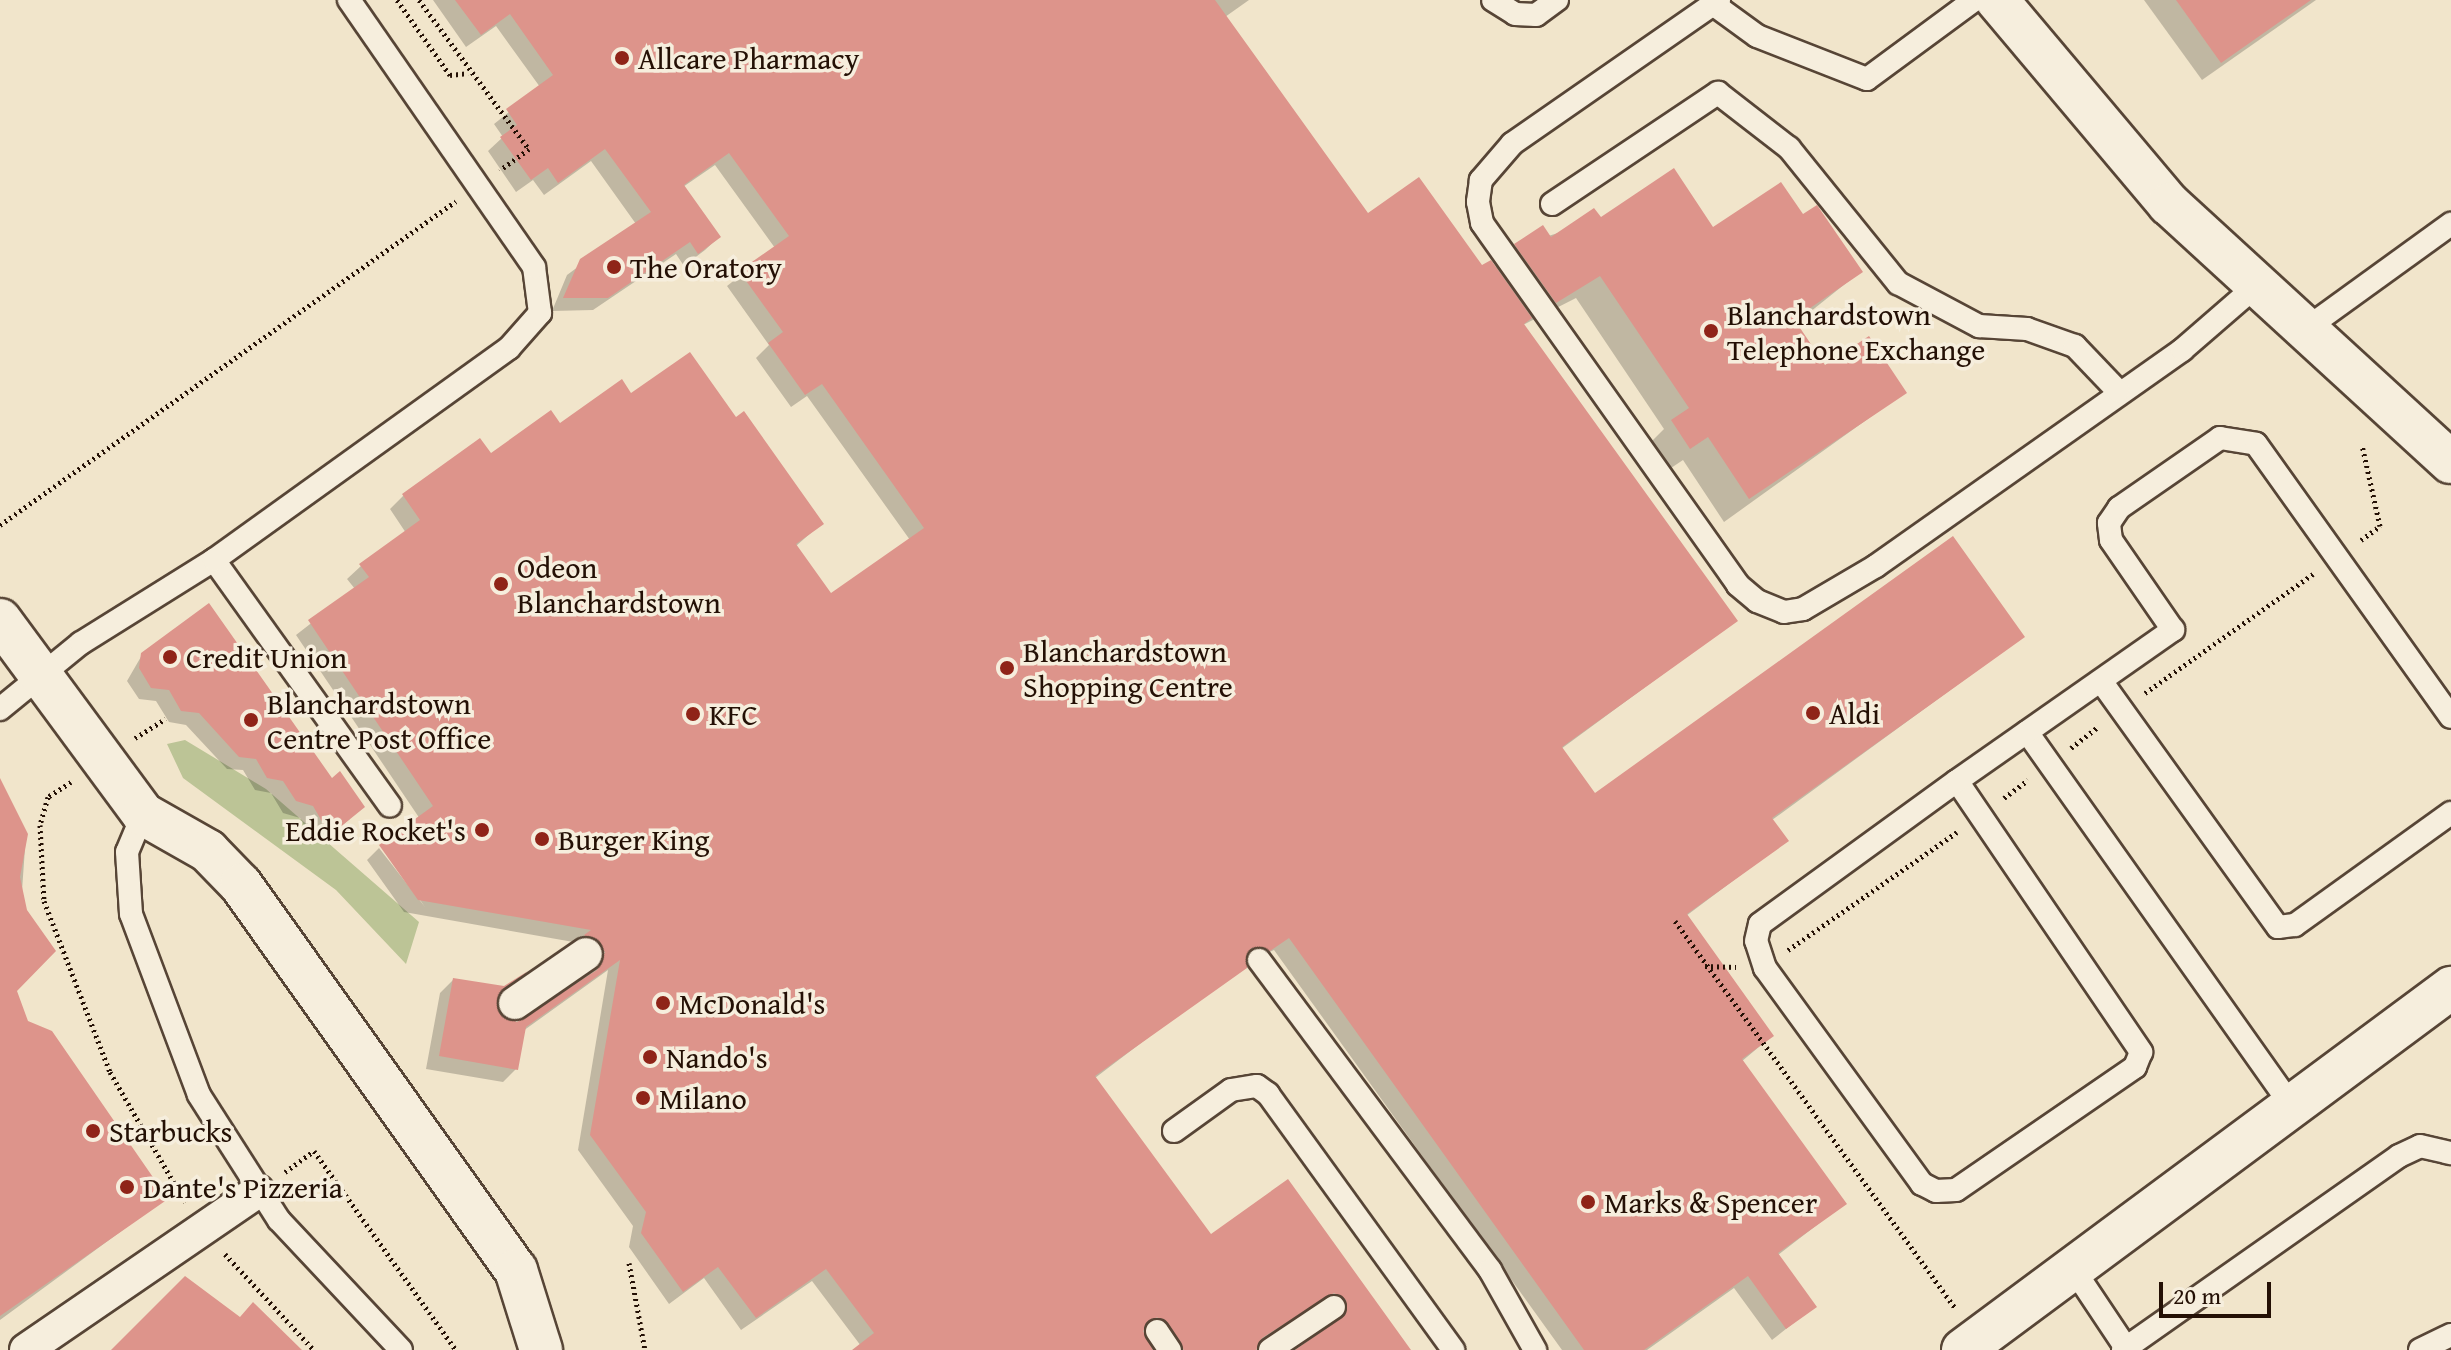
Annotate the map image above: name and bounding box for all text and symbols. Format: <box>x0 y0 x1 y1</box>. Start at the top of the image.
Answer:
place label: Allcare Pharmacy <box>638 40 860 76</box>
marker: Allcare Pharmacy <box>613 49 631 67</box>
place label: The Oratory <box>630 249 782 285</box>
marker: The Oratory <box>605 258 623 276</box>
place label: Blanchardstown Telephone Exchange <box>1727 296 1985 366</box>
marker: Blanchardstown Telephone Exchange <box>1702 322 1720 340</box>
place label: Odeon Blanchardstown <box>517 549 721 620</box>
marker: Odeon Blanchardstown <box>492 575 510 593</box>
place label: Blanchardstown Shopping Centre <box>1023 633 1233 704</box>
place label: Credit Union <box>186 639 347 675</box>
marker: Credit Union <box>161 648 179 666</box>
marker: Blanchardstown Shopping Centre <box>998 659 1016 677</box>
place label: Blanchardstown Centre Post Office <box>267 685 491 756</box>
place label: Aldi <box>1829 695 1880 731</box>
place label: KFC <box>709 696 758 732</box>
marker: Aldi <box>1804 704 1822 722</box>
marker: KFC <box>684 705 702 723</box>
marker: Blanchardstown Centre Post Office <box>242 711 260 729</box>
place label: Eddie Rocket's <box>285 812 466 848</box>
marker: Eddie Rocket's <box>473 821 491 839</box>
place label: Burger King <box>558 821 710 857</box>
marker: Burger King <box>533 830 551 848</box>
place label: McDonald's <box>679 985 826 1021</box>
marker: McDonald's <box>654 994 672 1012</box>
place label: Nando's <box>666 1039 768 1075</box>
marker: Nando's <box>641 1048 659 1066</box>
place label: Milano <box>659 1080 747 1116</box>
marker: Milano <box>634 1089 652 1107</box>
place label: Starbucks <box>109 1113 233 1149</box>
marker: Starbucks <box>84 1122 102 1140</box>
place label: Dante's Pizzeria <box>143 1169 343 1205</box>
marker: Dante's Pizzeria <box>118 1178 136 1196</box>
place label: Marks & Spencer <box>1604 1184 1817 1220</box>
marker: Marks & Spencer <box>1579 1193 1597 1211</box>
scale bar <box>2163 1266 2275 1316</box>
text: 20 m <box>2173 1278 2221 1313</box>

